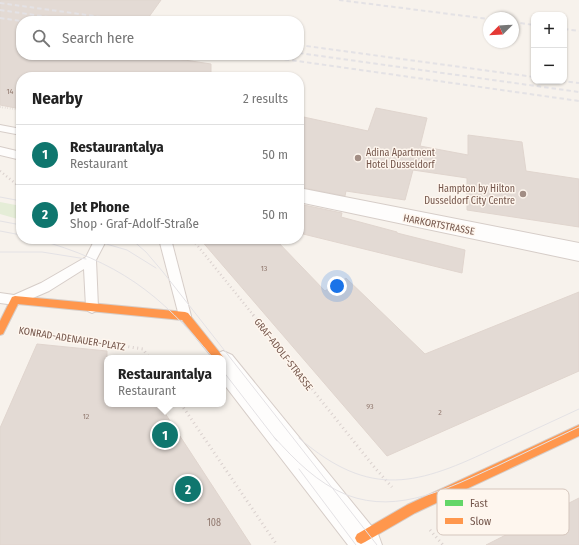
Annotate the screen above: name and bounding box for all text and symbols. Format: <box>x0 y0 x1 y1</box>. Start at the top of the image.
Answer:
north arrow <box>483 12 519 48</box>
map controls <box>531 12 567 84</box>
button: + <box>531 12 567 48</box>
search box <box>16 16 304 60</box>
icon: search <box>30 27 52 49</box>
text: Search here <box>62 29 134 47</box>
button: − <box>531 48 567 84</box>
house number: 14 <box>7 87 14 96</box>
text: Nearby <box>32 88 83 109</box>
text: 2 results <box>243 91 288 106</box>
text: Restaurantalya <box>70 138 164 156</box>
text: 1 <box>42 147 48 162</box>
text: 50 m <box>262 147 288 162</box>
place label: Adina Apartment Hotel Dusseldorf <box>366 147 436 171</box>
marker: Adina Apartment Hotel Dusseldorf <box>353 153 363 163</box>
text: Restaurant <box>70 156 128 171</box>
place label: Hampton by Hilton Dusseldorf City Centre <box>424 183 515 207</box>
marker: Hampton by Hilton Dusseldorf City Centre <box>518 189 528 199</box>
text: Jet Phone <box>70 198 130 216</box>
text: 2 <box>42 207 48 222</box>
text: 50 m <box>262 207 288 222</box>
street label: HARKORTSTRASSE <box>402 212 476 238</box>
text: Shop · Graf-Adolf-Straße <box>70 216 199 231</box>
house number: 13 <box>261 264 268 273</box>
your location <box>327 276 347 296</box>
street label: GRAF-ADOLF-STRASSE <box>251 316 315 393</box>
street label: KONRAD-ADENAUER-PLATZ <box>18 325 126 353</box>
popup <box>104 355 226 407</box>
text: Restaurantalya <box>118 365 212 383</box>
text: Restaurant <box>118 383 176 398</box>
house number: 93 <box>366 402 374 411</box>
house number: 2 <box>438 408 442 417</box>
house number: 12 <box>83 412 90 421</box>
pin: 1 <box>152 420 178 450</box>
pin: 2 <box>175 474 201 504</box>
legend <box>437 489 569 535</box>
text: Fast <box>470 497 488 510</box>
text: Slow <box>470 515 491 528</box>
house number: 108 <box>207 517 221 529</box>

